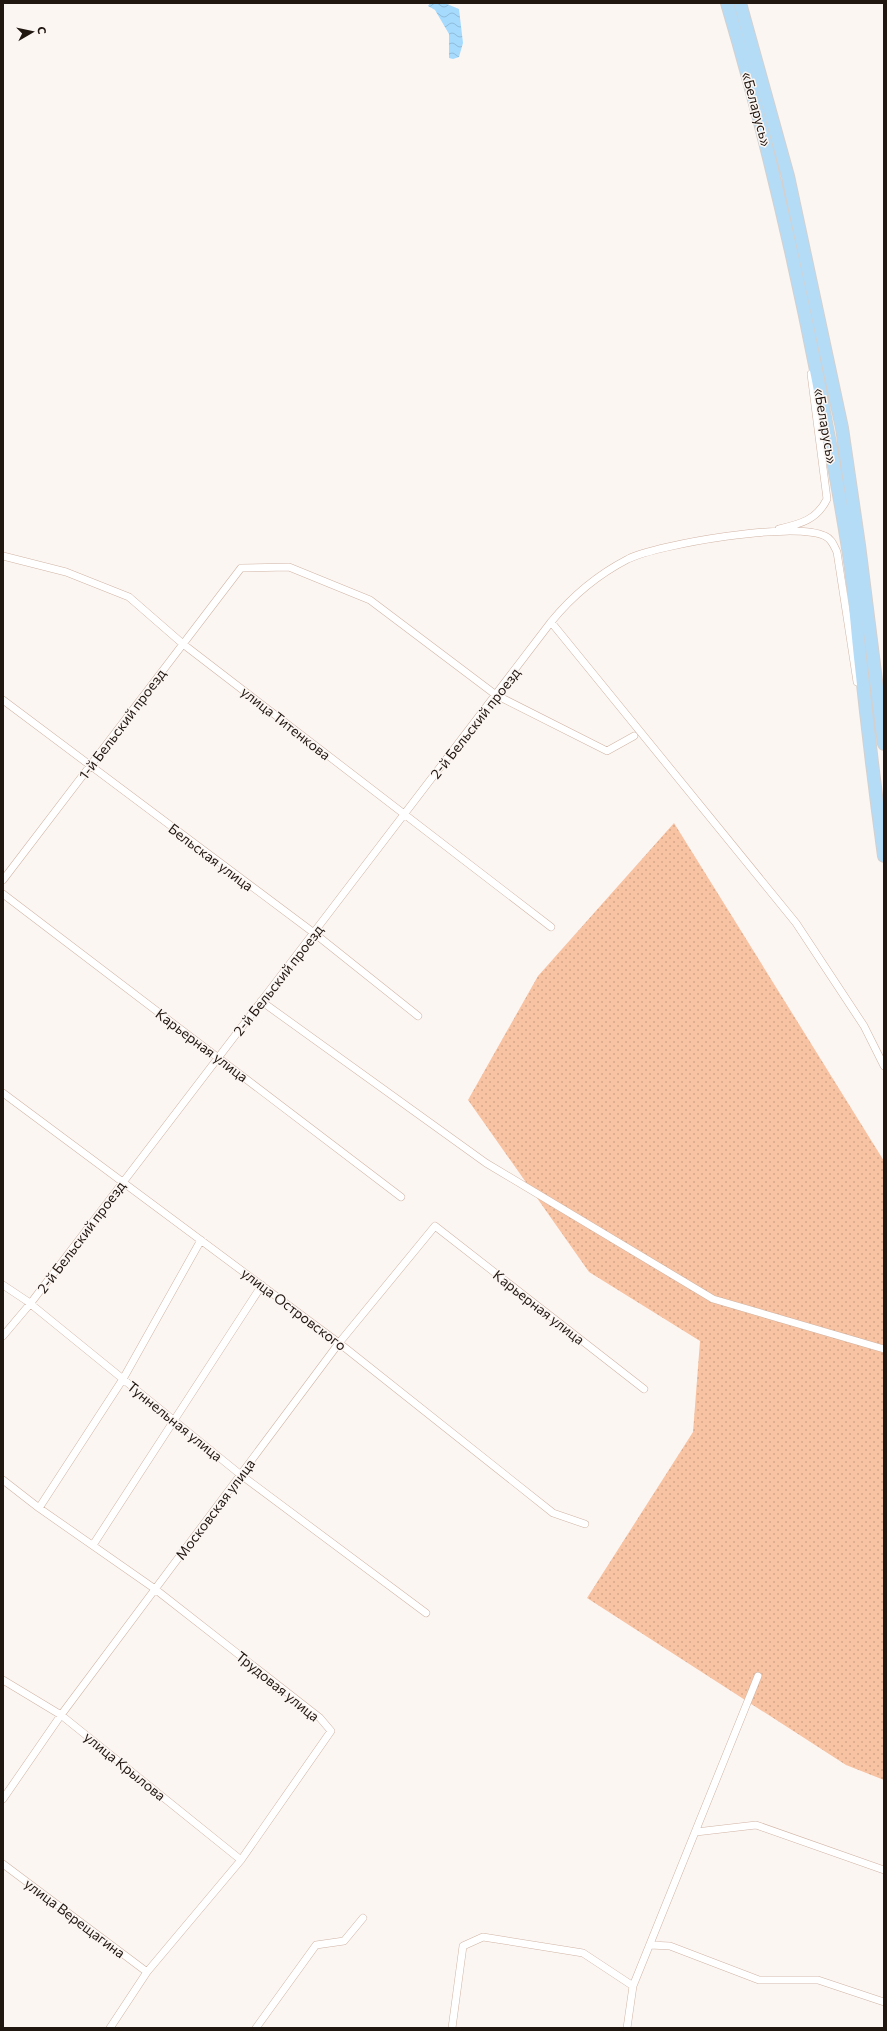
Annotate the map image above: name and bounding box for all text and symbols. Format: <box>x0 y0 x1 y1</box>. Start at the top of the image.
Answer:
north arrow <box>12 12 52 52</box>
text: С <box>35 26 49 36</box>
street label: «Беларусь» <box>739 70 775 148</box>
street label: «Беларусь» <box>811 387 841 465</box>
street label: 2-й Бельский проезд <box>426 664 524 782</box>
street label: 1-й Бельский проезд <box>75 665 169 783</box>
street label: улица Титенкова <box>238 683 334 763</box>
street label: Бельская улица <box>165 820 257 894</box>
street label: 2-й Бельский проезд <box>229 921 327 1039</box>
street label: Карьерная улица <box>152 1005 252 1085</box>
street label: 2-й Бельский проезд <box>33 1178 129 1296</box>
street label: улица Островского <box>238 1264 350 1354</box>
street label: Карьерная улица <box>490 1266 588 1348</box>
street label: Туннельная улица <box>124 1377 226 1465</box>
street label: Московская улица <box>172 1455 258 1563</box>
street label: Трудовая улица <box>233 1647 323 1725</box>
street label: улица Крылова <box>81 1728 169 1804</box>
street label: улица Верещагина <box>21 1875 129 1961</box>

